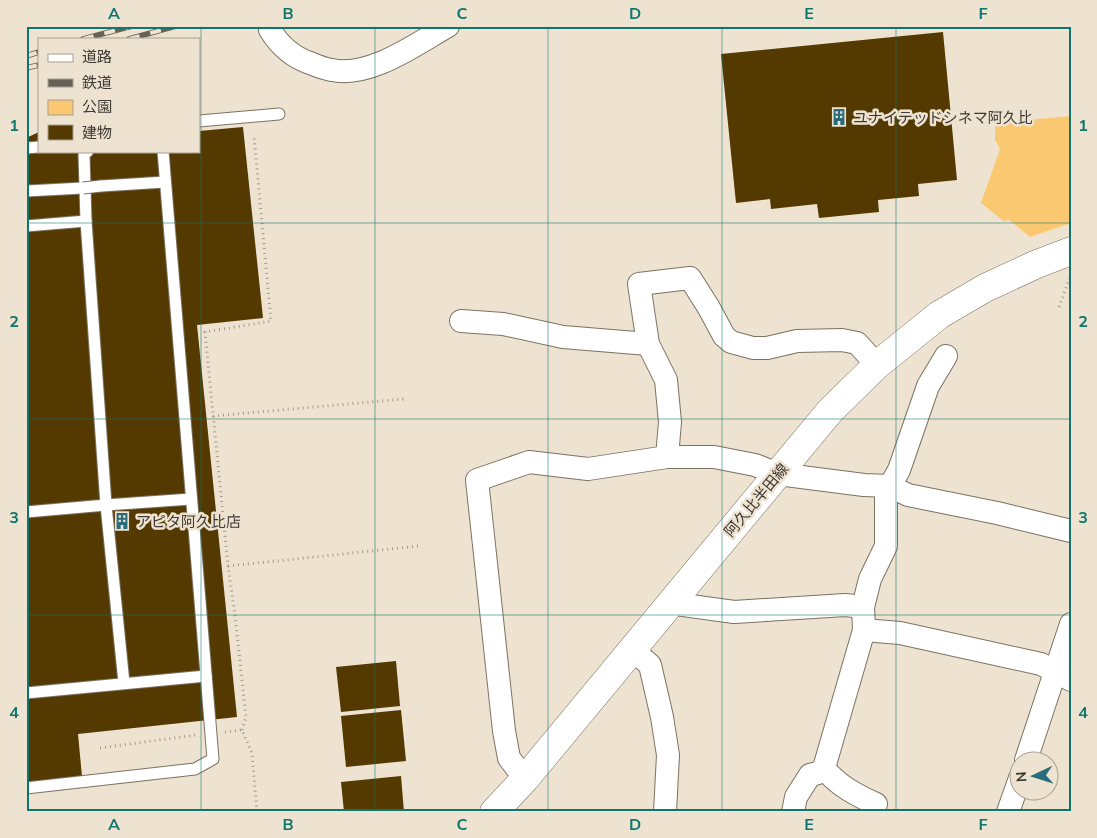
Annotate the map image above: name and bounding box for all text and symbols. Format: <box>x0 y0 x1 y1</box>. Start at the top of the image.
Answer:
text: A <box>108 3 120 23</box>
text: B <box>282 3 294 23</box>
text: C <box>457 3 468 23</box>
text: D <box>629 3 641 23</box>
text: E <box>804 3 814 23</box>
text: F <box>978 3 988 23</box>
legend <box>38 38 200 152</box>
text: 道路 <box>82 47 112 66</box>
text: 鉄道 <box>82 73 112 92</box>
text: 公園 <box>82 97 112 116</box>
building icon: ユナイテッドシネマ阿久比 <box>829 107 849 127</box>
place label: ユナイテッドシネマ阿久比 <box>853 108 1033 127</box>
text: 1 <box>9 115 19 135</box>
text: 1 <box>1078 115 1088 135</box>
text: 建物 <box>82 123 112 142</box>
text: 2 <box>9 311 19 331</box>
text: 2 <box>1078 311 1088 331</box>
street label: 阿久比半田線 <box>720 459 792 541</box>
text: 3 <box>9 507 19 527</box>
text: 3 <box>1078 507 1088 527</box>
building icon: アピタ阿久比店 <box>112 511 132 531</box>
place label: アピタ阿久比店 <box>136 512 241 531</box>
text: 4 <box>9 702 19 722</box>
text: 4 <box>1078 702 1088 722</box>
north arrow <box>1010 750 1060 800</box>
text: N <box>1012 771 1030 783</box>
text: A <box>108 814 120 834</box>
text: B <box>282 814 294 834</box>
text: C <box>457 814 468 834</box>
text: D <box>629 814 641 834</box>
text: E <box>804 814 814 834</box>
text: F <box>978 814 988 834</box>

